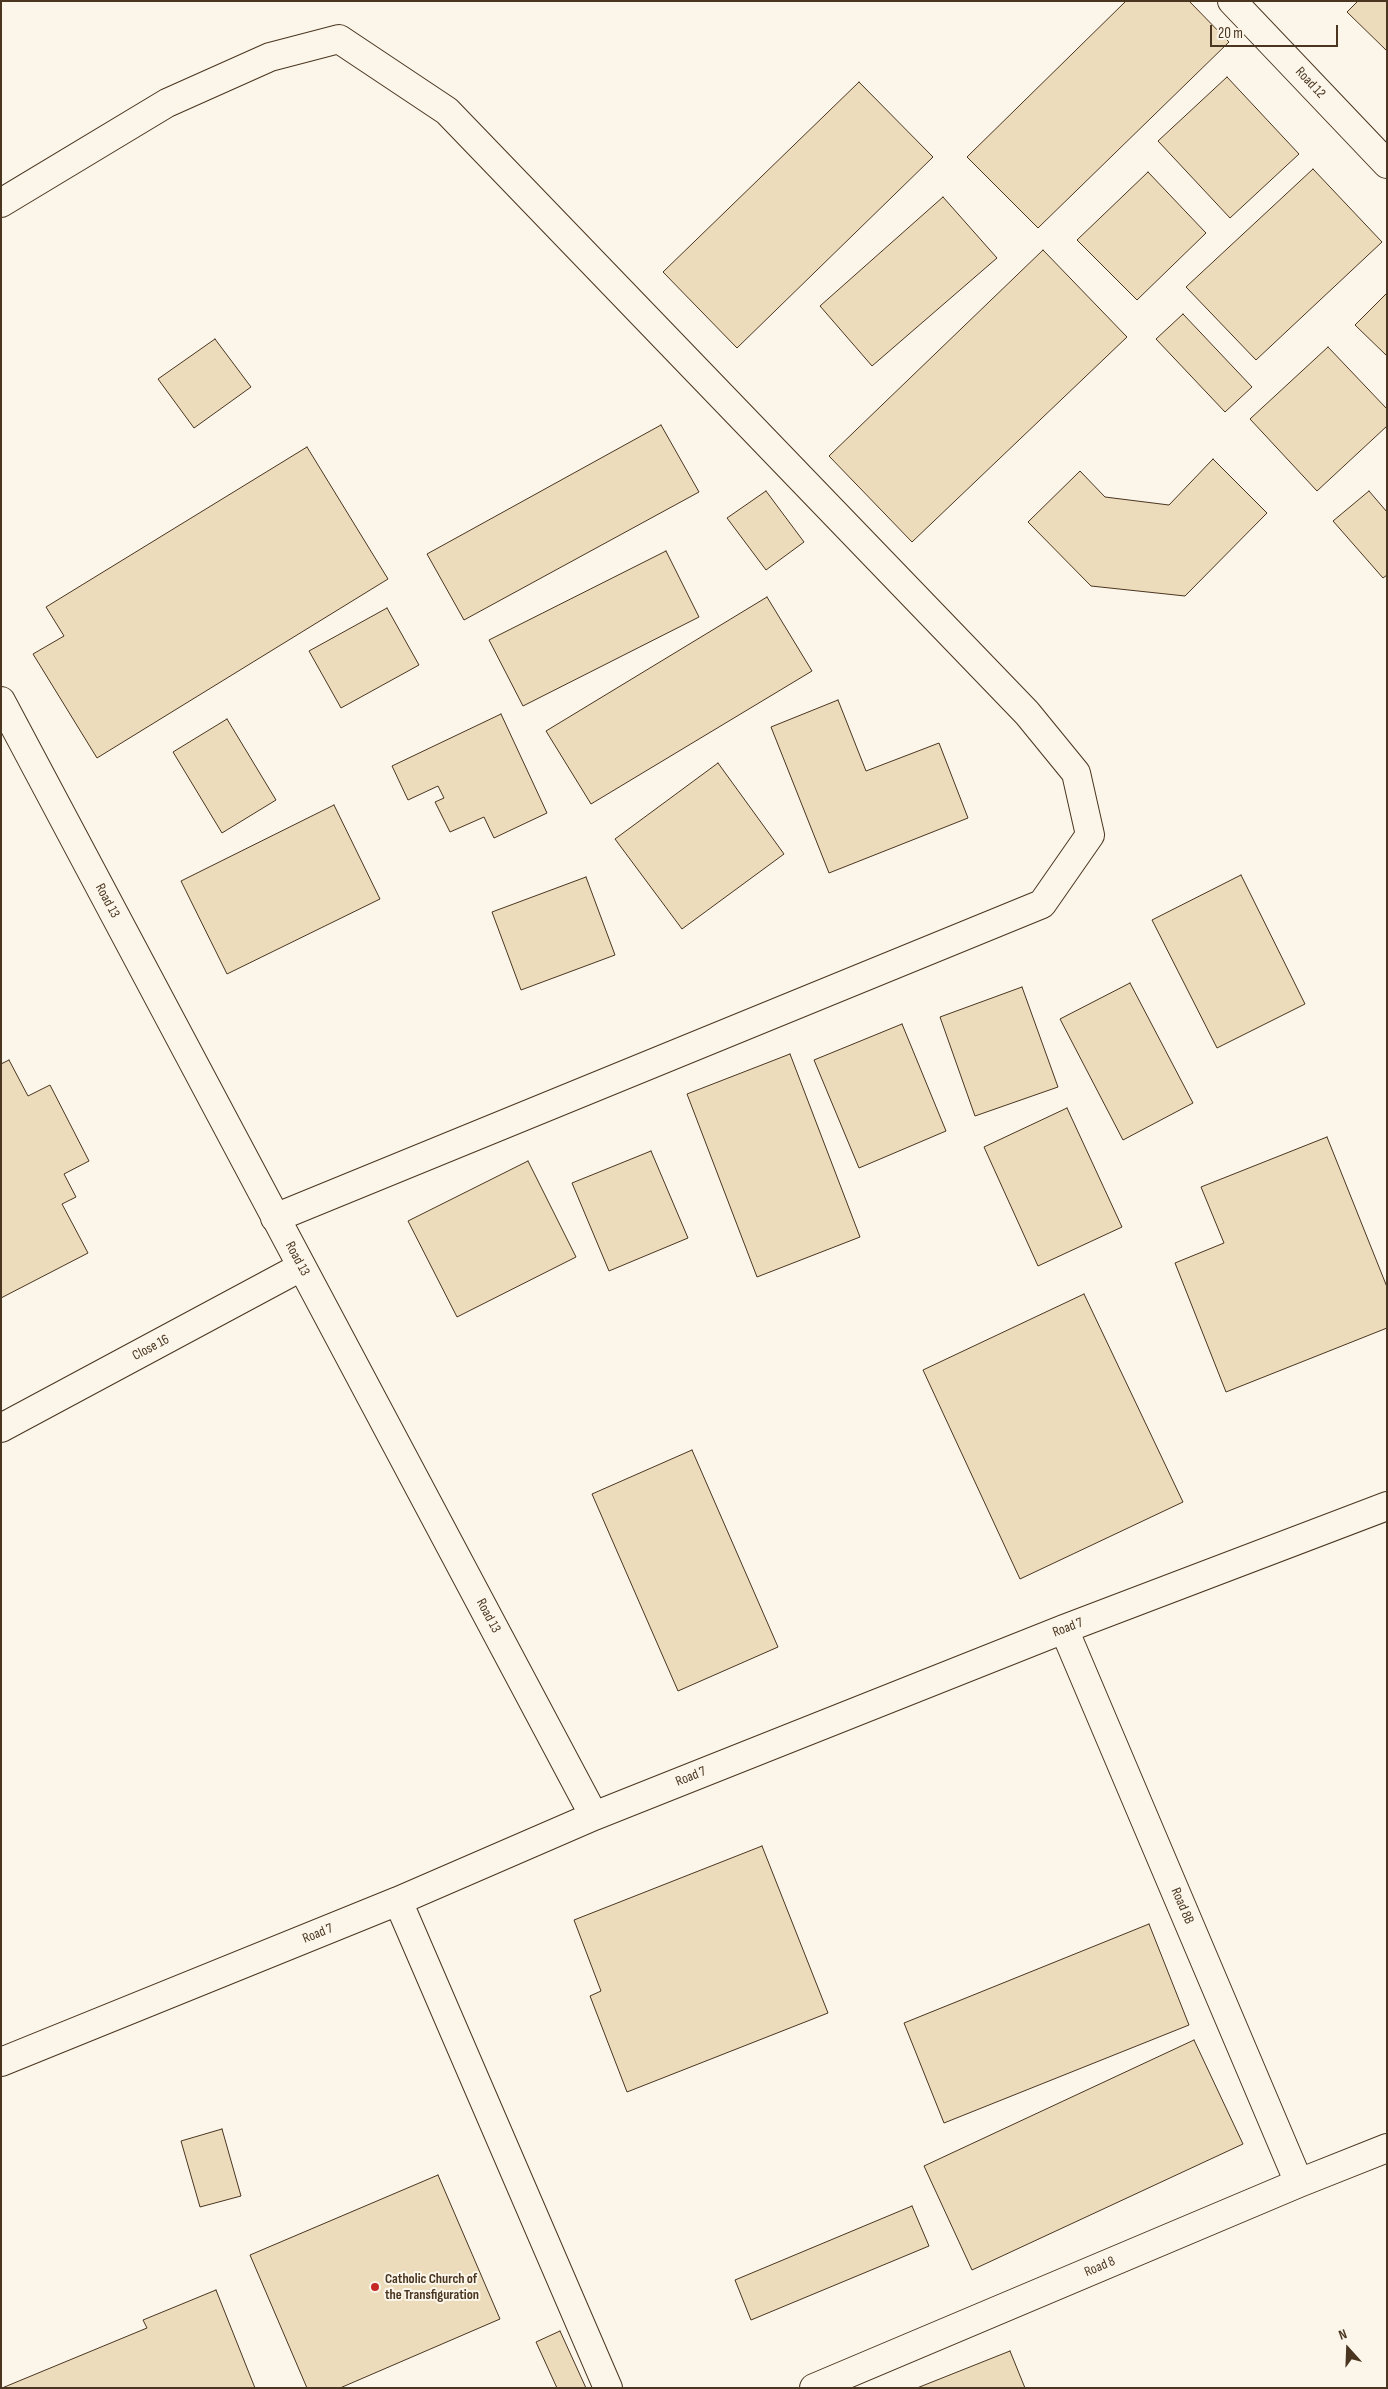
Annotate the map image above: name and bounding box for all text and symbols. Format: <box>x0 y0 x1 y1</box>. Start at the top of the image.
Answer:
scale bar <box>1213 15 1340 47</box>
text: 20 m <box>1218 24 1243 43</box>
street label: Road 12 <box>1291 64 1329 102</box>
street label: Road 13 <box>91 881 123 921</box>
street label: Road 13 <box>281 1239 313 1279</box>
street label: Close 16 <box>130 1331 172 1365</box>
street label: Road 13 <box>472 1596 504 1636</box>
street label: Road 7 <box>1050 1615 1086 1641</box>
street label: Road 7 <box>673 1763 709 1791</box>
street label: Road 8B <box>1167 1885 1197 1927</box>
street label: Road 7 <box>300 1920 336 1948</box>
street label: Road 8 <box>1082 2253 1118 2281</box>
place label: Catholic Church of the Transfiguration <box>385 2271 479 2304</box>
marker: Catholic Church of the Transfiguration <box>369 2281 381 2293</box>
north arrow <box>1323 2324 1373 2374</box>
text: N <box>1336 2325 1349 2344</box>

